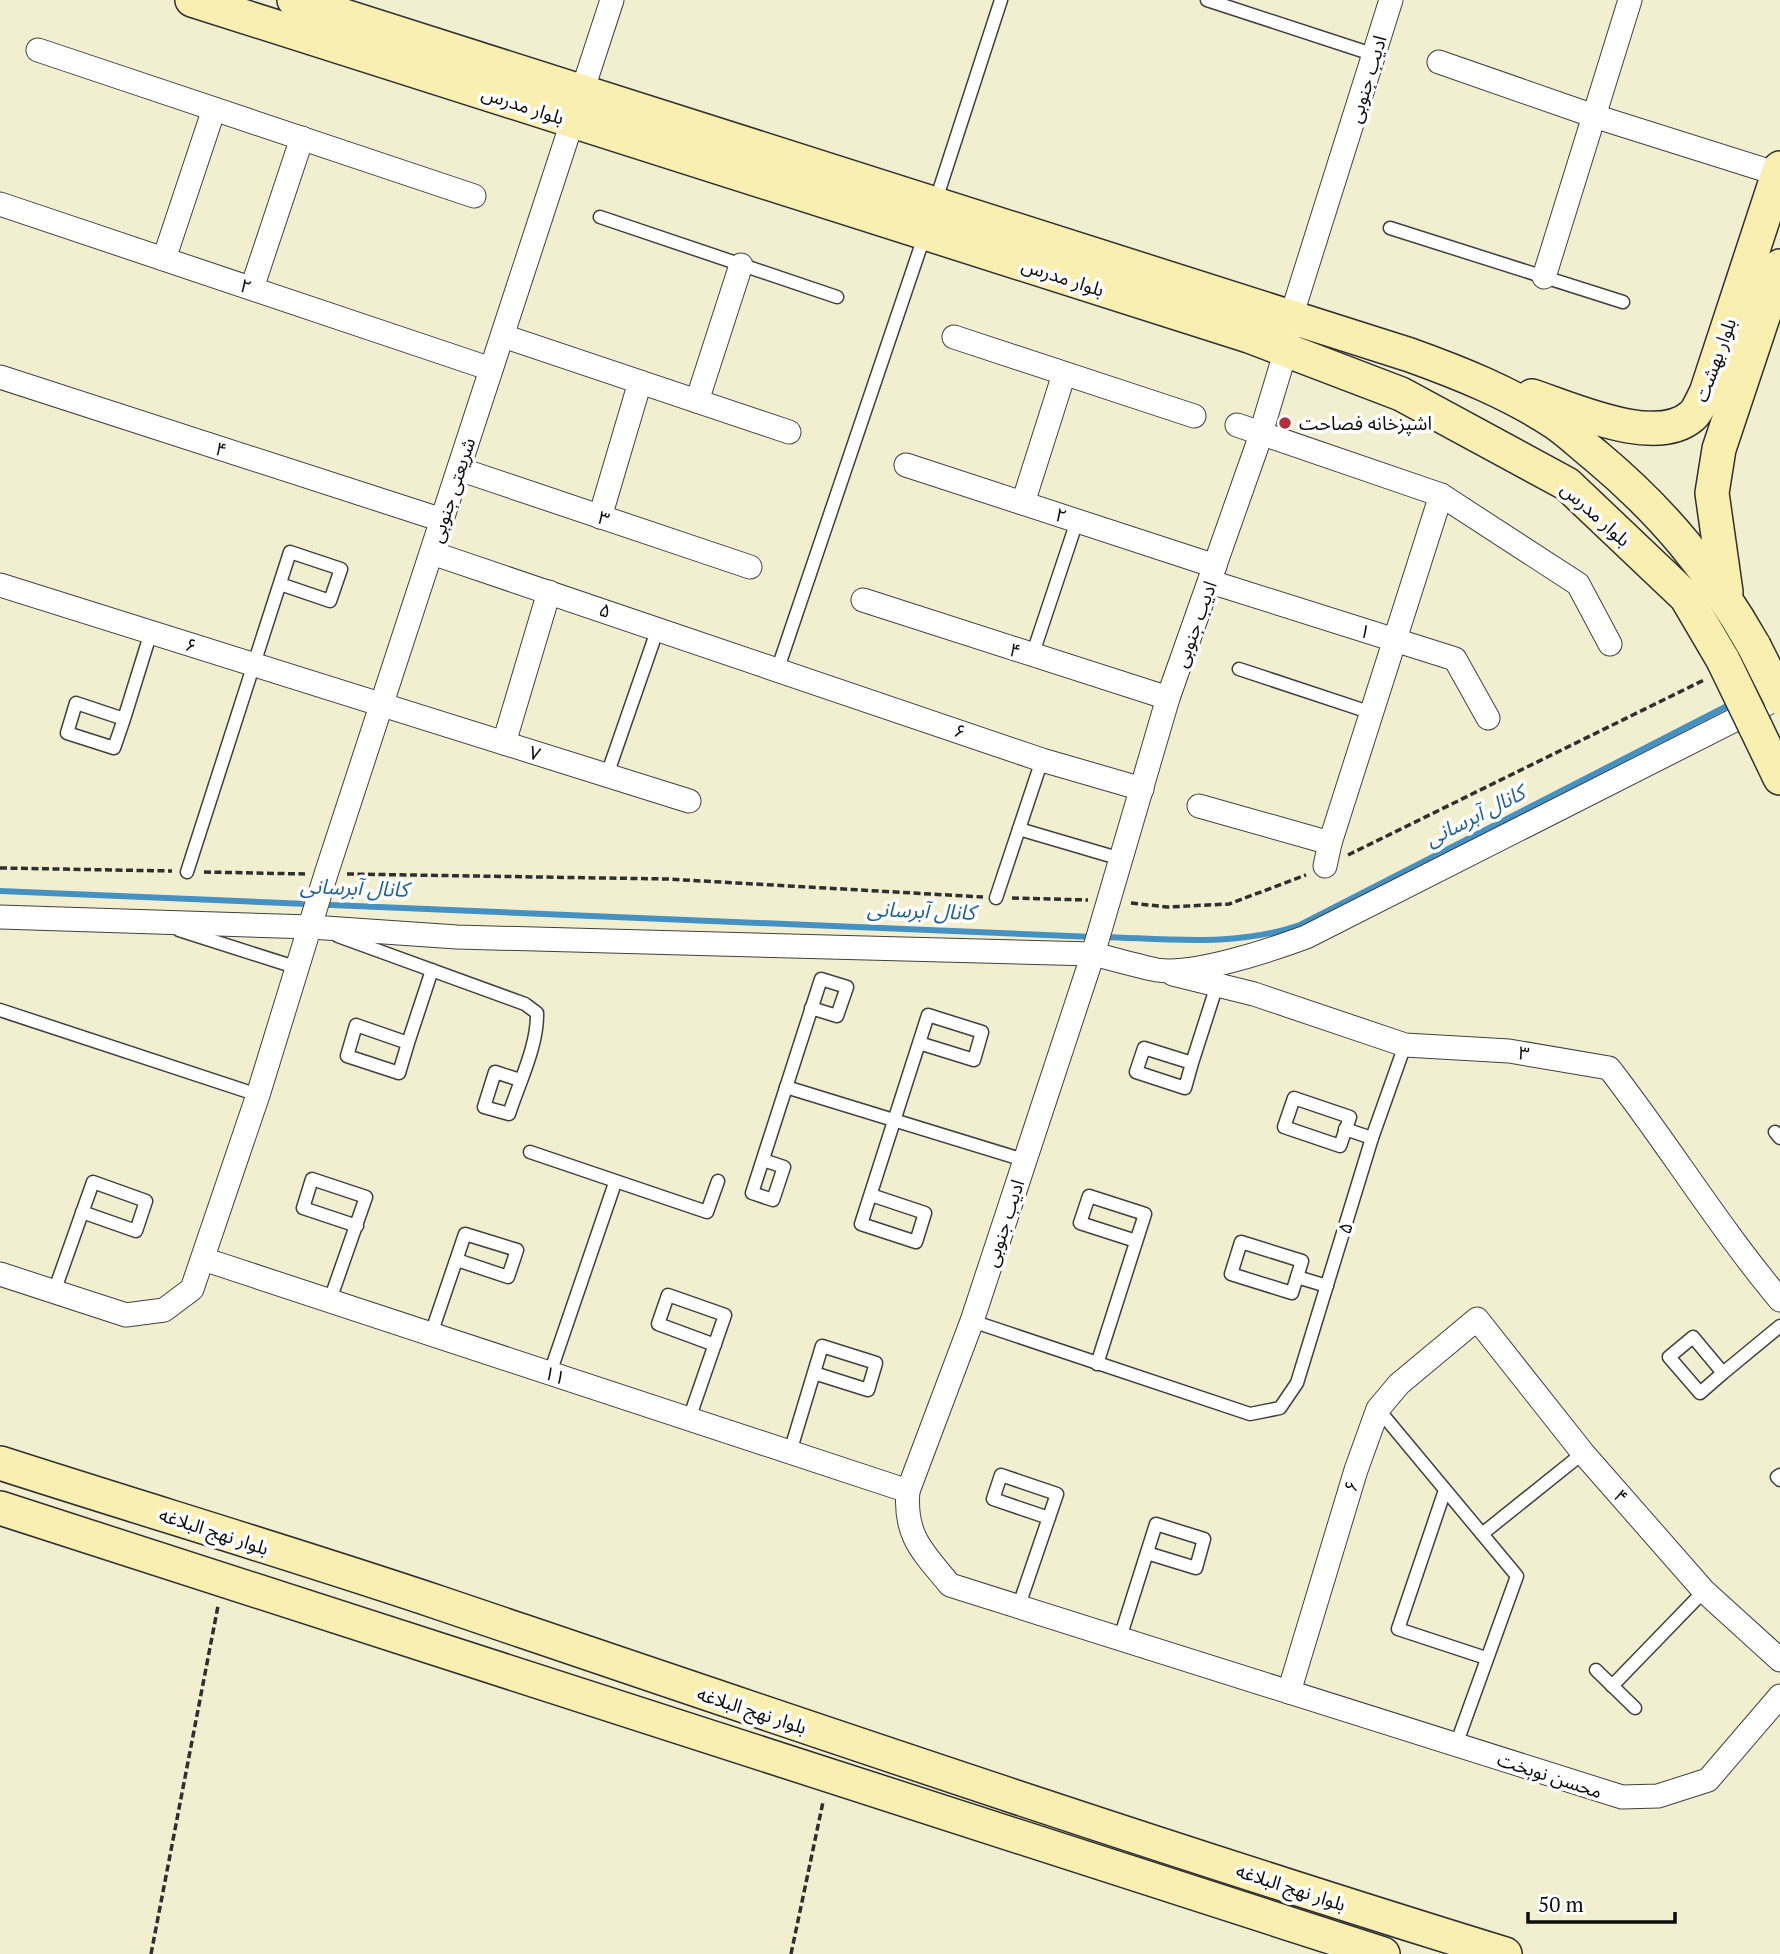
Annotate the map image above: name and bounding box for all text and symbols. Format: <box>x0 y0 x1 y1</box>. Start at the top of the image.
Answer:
street label: ادیب جنوبی <box>1341 32 1392 126</box>
street label: بلوار مدرس <box>479 79 568 130</box>
street label: بلوار مدرس <box>1019 251 1108 302</box>
street label: ۲ <box>237 272 255 299</box>
street label: بلوار بهشت <box>1688 314 1741 405</box>
place label: اشپزخانه فصاحت <box>1299 410 1432 436</box>
marker: اشپزخانه فصاحت <box>1277 415 1293 431</box>
street label: شریعتی جنوبی <box>423 434 480 545</box>
street label: ۴ <box>212 435 230 462</box>
street label: بلوار مدرس <box>1556 476 1636 551</box>
street label: ۲ <box>1052 501 1070 528</box>
street label: ۳ <box>595 504 613 531</box>
street label: ادیب جنوبی <box>1167 577 1222 671</box>
street label: ۵ <box>596 596 614 623</box>
street label: ۱ <box>1356 617 1374 644</box>
street label: ۶ <box>182 631 200 658</box>
street label: ۴ <box>1006 636 1024 663</box>
street label: ۶ <box>951 717 969 744</box>
street label: ۷ <box>526 739 544 766</box>
water label: کانال آبرسانی <box>1420 776 1533 852</box>
water label: کانال آبرسانی <box>299 871 413 903</box>
water label: کانال آبرسانی <box>866 894 980 926</box>
street label: ۳ <box>1517 1039 1532 1066</box>
street label: ادیب جنوبی <box>978 1176 1029 1270</box>
street label: ۵ <box>1331 1219 1358 1237</box>
street label: ۱۱ <box>541 1359 569 1390</box>
street label: ۶ <box>1337 1477 1364 1495</box>
street label: ۴ <box>1608 1483 1634 1508</box>
street label: بلوار نهج البلاغه <box>155 1501 272 1563</box>
street label: بلوار نهج البلاغه <box>693 1680 810 1742</box>
street label: محسن نوبخت <box>1495 1746 1606 1803</box>
street label: بلوار نهج البلاغه <box>1232 1857 1349 1919</box>
scale bar <box>1528 1881 1675 1925</box>
text: 50 m <box>1538 1890 1584 1918</box>

